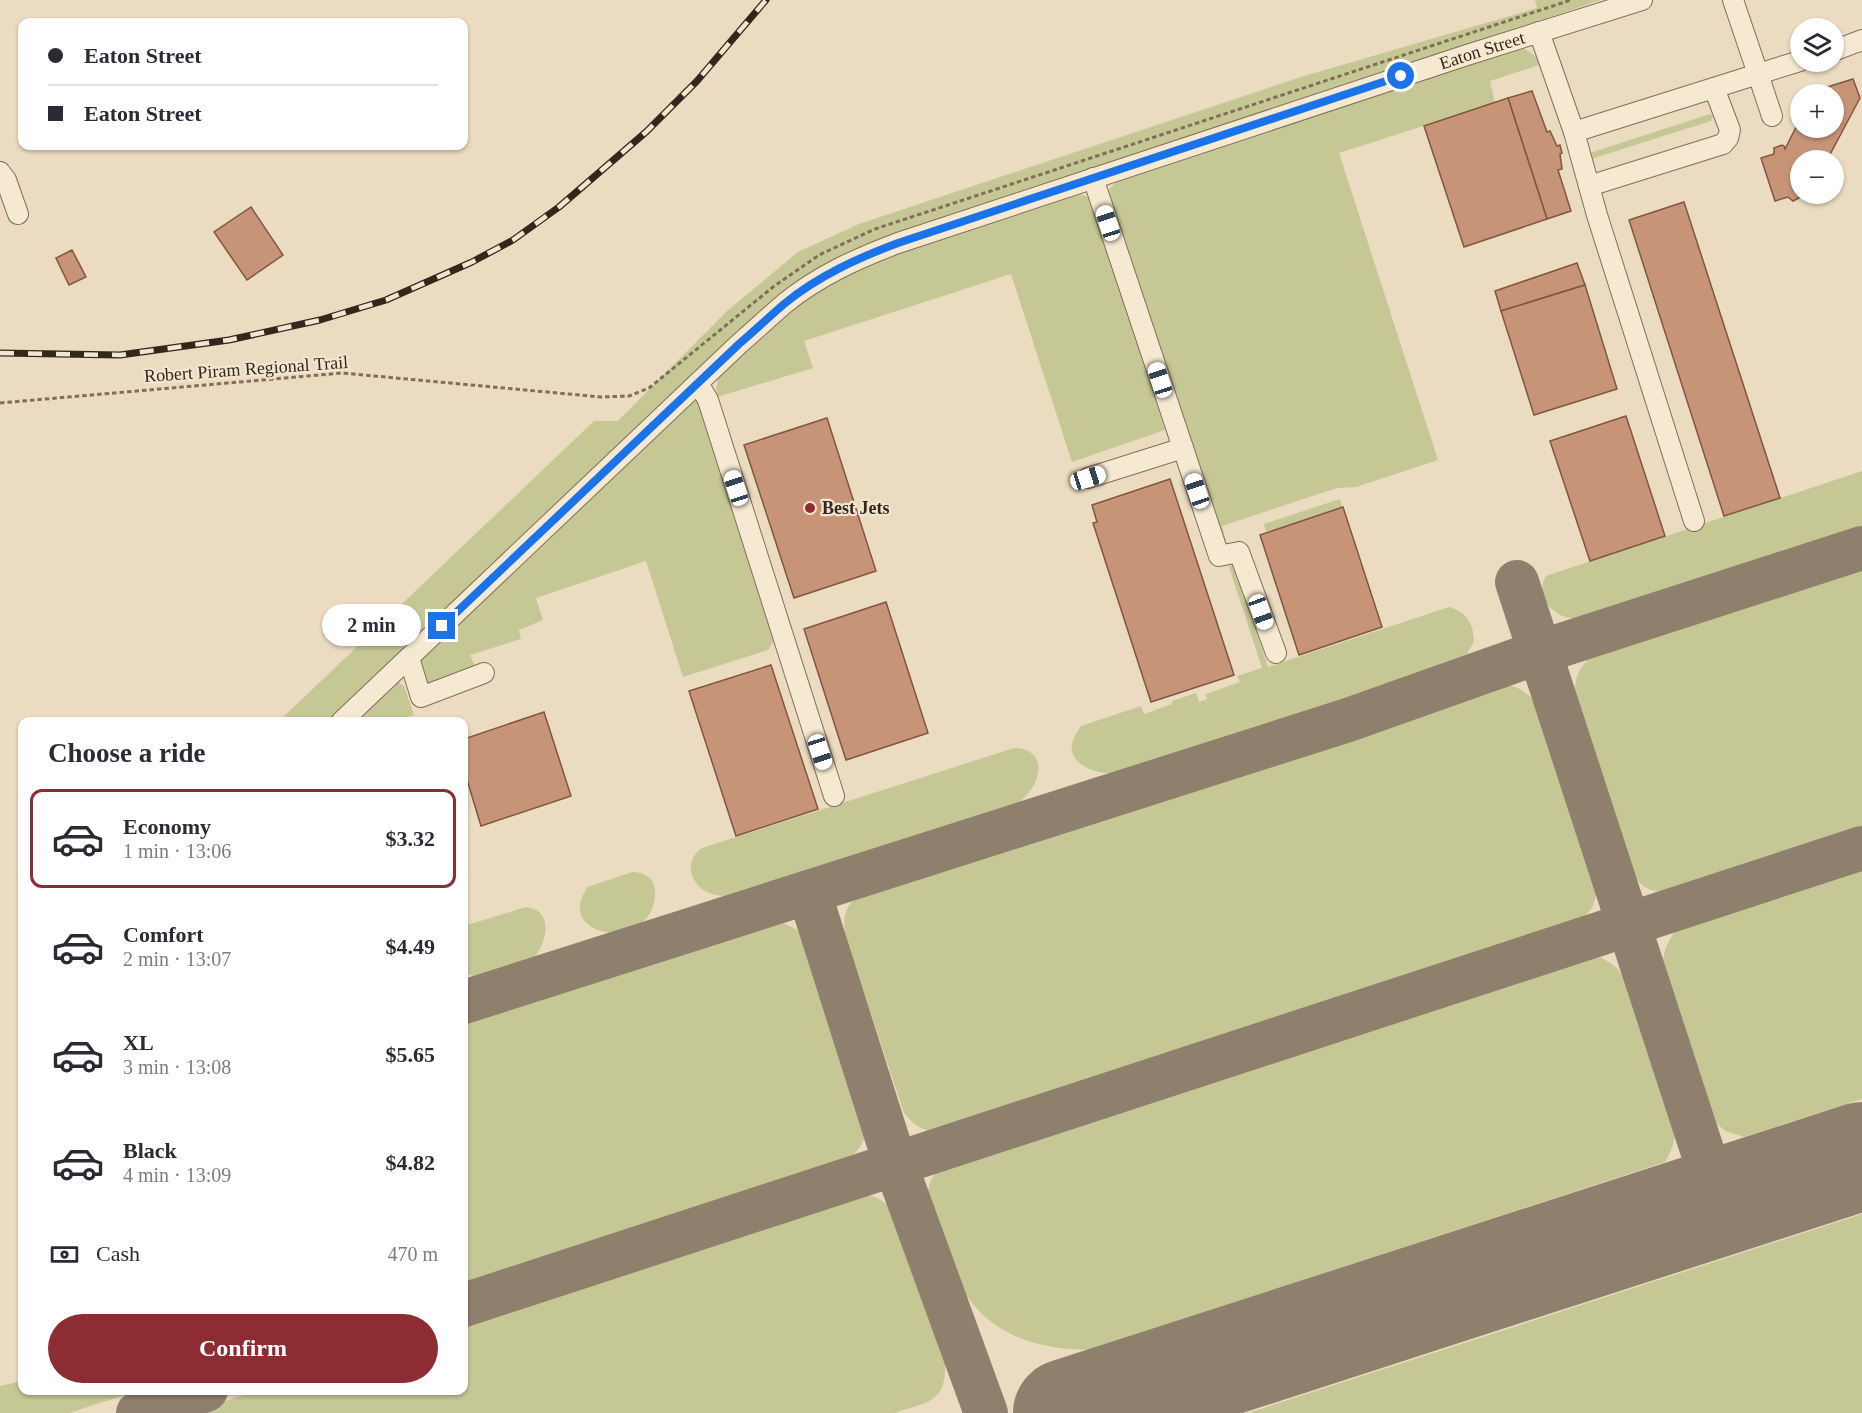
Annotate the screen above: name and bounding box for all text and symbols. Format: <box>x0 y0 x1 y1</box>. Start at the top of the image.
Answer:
map controls <box>1790 18 1844 204</box>
button: layers <box>1790 18 1844 72</box>
street label: Eaton Street <box>1437 27 1527 73</box>
text: Eaton Street <box>84 43 202 68</box>
route start <box>1387 62 1414 89</box>
button: + <box>1790 84 1844 138</box>
text: Eaton Street <box>84 101 202 126</box>
button: − <box>1790 150 1844 204</box>
car <box>1094 203 1122 243</box>
street label: Robert Piram Regional Trail <box>143 352 349 386</box>
car <box>1146 360 1174 400</box>
car <box>1068 464 1108 492</box>
car <box>722 468 750 508</box>
car <box>1183 471 1211 511</box>
place label: Best Jets <box>822 498 889 518</box>
marker: Best Jets <box>803 501 817 515</box>
car <box>1246 592 1276 632</box>
callout: 2 min <box>322 605 421 647</box>
route end <box>428 612 455 639</box>
text: 2 min <box>347 614 396 636</box>
car <box>806 732 834 772</box>
text: Choose a ride <box>48 738 206 768</box>
icon: car <box>51 812 105 866</box>
text: Economy <box>123 814 211 839</box>
text: $3.32 <box>386 826 435 851</box>
text: 1 min · 13:06 <box>123 840 231 862</box>
icon: car <box>51 920 105 974</box>
text: Comfort <box>123 922 204 947</box>
text: $4.49 <box>386 934 435 959</box>
text: 2 min · 13:07 <box>123 948 231 970</box>
icon: car <box>51 1028 105 1082</box>
text: XL <box>123 1030 154 1055</box>
text: $5.65 <box>386 1042 435 1067</box>
text: 3 min · 13:08 <box>123 1056 231 1078</box>
icon: car <box>51 1136 105 1190</box>
text: Black <box>123 1138 177 1163</box>
text: $4.82 <box>386 1150 435 1175</box>
text: 4 min · 13:09 <box>123 1164 231 1186</box>
icon: cash <box>48 1238 81 1271</box>
text: Cash <box>96 1241 140 1266</box>
text: 470 m <box>387 1243 438 1265</box>
button: Confirm <box>48 1314 438 1383</box>

